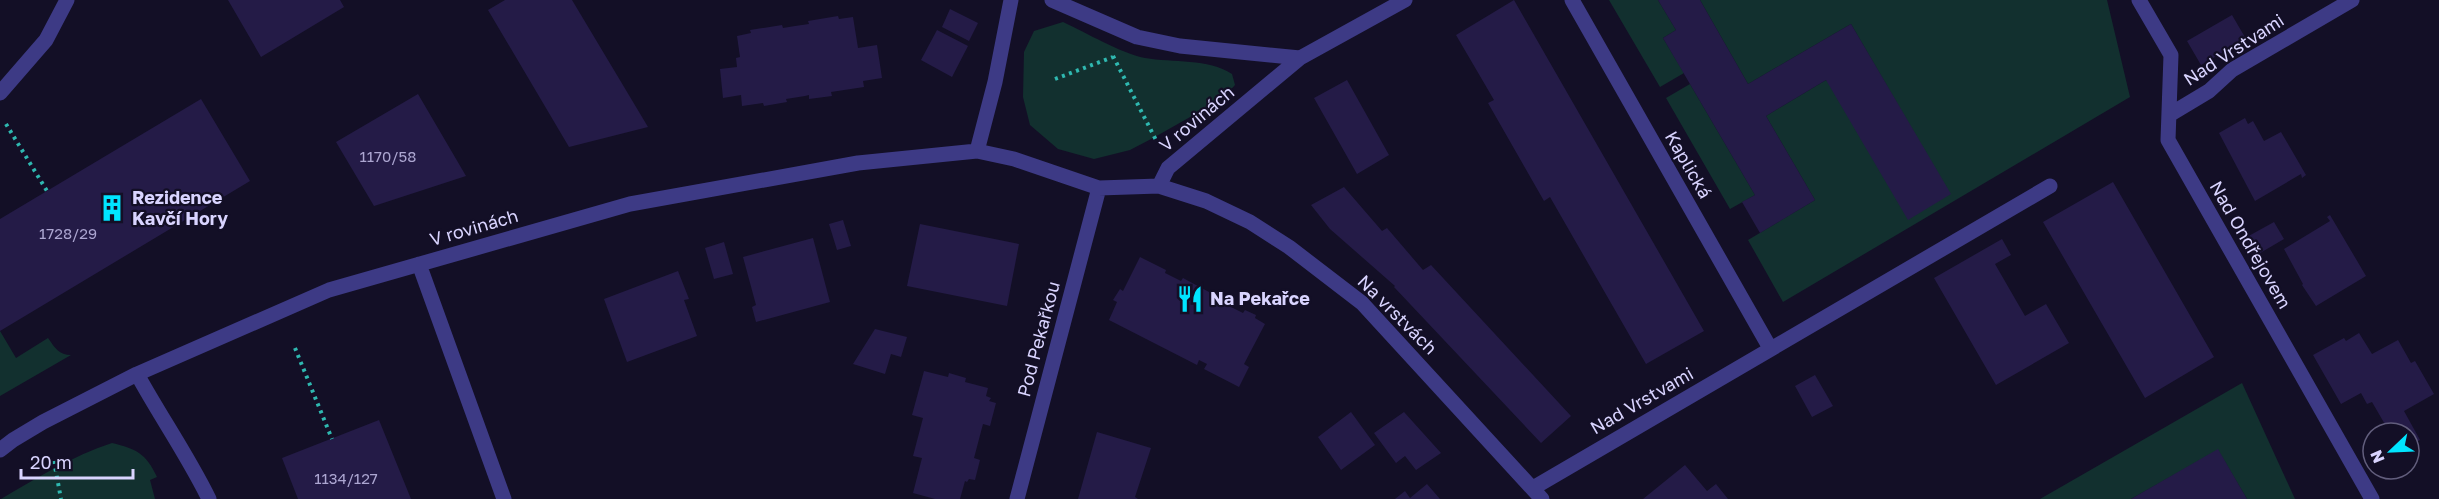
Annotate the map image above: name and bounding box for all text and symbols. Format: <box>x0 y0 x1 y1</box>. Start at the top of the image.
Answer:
street label: Nad Vrstvami <box>2179 9 2288 90</box>
street label: V rovinách <box>1154 81 1238 156</box>
street label: Kaplická <box>1661 127 1717 202</box>
house number: 1170/58 <box>360 147 416 165</box>
street label: Nad Ondřejovem <box>2205 177 2296 312</box>
place label: Rezidence Kavčí Hory <box>132 186 228 229</box>
building icon: Rezidence Kavčí Hory <box>97 193 127 223</box>
street label: V rovinách <box>427 204 520 250</box>
house number: 1728/29 <box>39 224 97 242</box>
street label: Na vrstvách <box>1353 270 1442 359</box>
street label: Pod Pekařkou <box>1012 279 1064 399</box>
restaurant icon: Na Pekařce <box>1175 284 1205 314</box>
place label: Na Pekařce <box>1210 287 1310 309</box>
street label: Nad Vrstvami <box>1586 362 1697 438</box>
north arrow <box>2361 421 2421 481</box>
scale bar <box>21 442 134 480</box>
text: N <box>2366 447 2389 466</box>
text: 20 m <box>30 451 72 473</box>
house number: 1134/127 <box>314 469 378 487</box>

